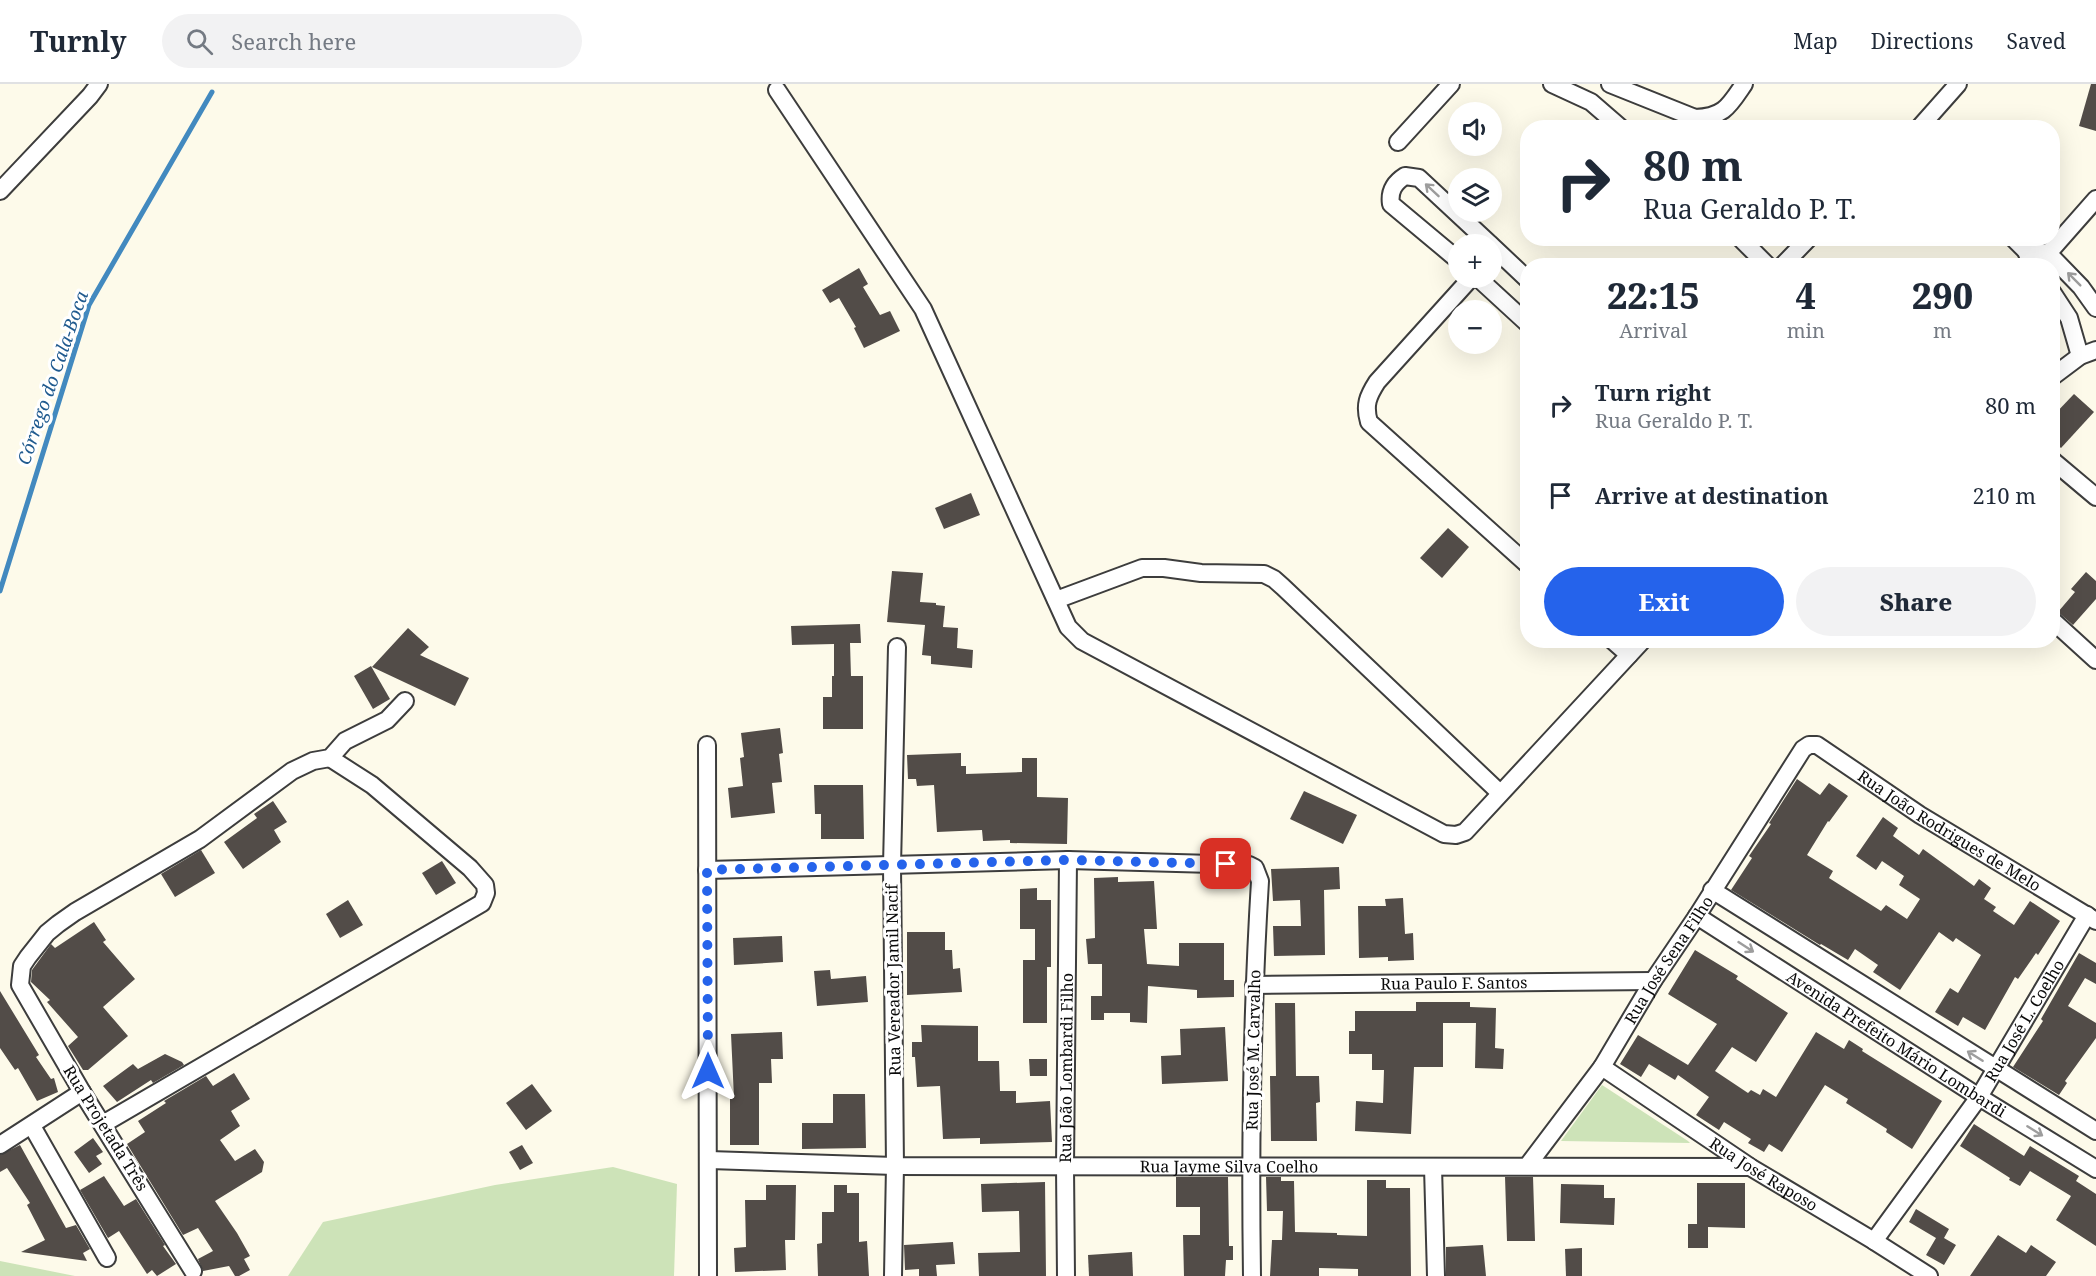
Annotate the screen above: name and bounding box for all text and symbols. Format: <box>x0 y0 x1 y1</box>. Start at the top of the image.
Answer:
search box <box>162 14 582 68</box>
text: Turnly <box>30 22 126 60</box>
icon: search <box>183 25 216 58</box>
text: Search here <box>231 26 356 56</box>
text: Map <box>1793 27 1838 55</box>
text: Directions <box>1871 27 1973 55</box>
text: Saved <box>2006 27 2066 55</box>
map controls <box>1448 102 1502 354</box>
button: sound <box>1448 102 1502 156</box>
text: 80 m <box>1643 136 1743 193</box>
icon: right <box>1544 144 1622 222</box>
button: layers <box>1448 168 1502 222</box>
one-way arrow <box>1425 183 1440 197</box>
text: Rua Geraldo P. T. <box>1643 190 1856 227</box>
button: + <box>1448 234 1502 288</box>
text: 22:15 <box>1607 271 1700 320</box>
text: 4 <box>1796 271 1816 320</box>
text: 290 <box>1912 271 1973 320</box>
one-way arrow <box>2066 272 2081 286</box>
water label: Córrego do Cala-Boca <box>11 287 93 468</box>
button: − <box>1448 300 1502 354</box>
text: Arrival <box>1619 317 1688 344</box>
text: min <box>1787 317 1825 344</box>
text: m <box>1933 317 1952 344</box>
text: Turn right <box>1595 377 1711 407</box>
icon: right <box>1544 389 1577 422</box>
text: 80 m <box>1985 390 2036 420</box>
text: Rua Geraldo P. T. <box>1595 407 1753 434</box>
icon: arrive <box>1544 479 1577 512</box>
text: Arrive at destination <box>1595 480 1829 510</box>
text: 210 m <box>1973 480 2036 510</box>
button: Exit <box>1544 567 1784 636</box>
button: Share <box>1796 567 2036 636</box>
street label: Rua João Rodrigues de Melo <box>1853 765 2045 896</box>
pin <box>1200 838 1251 889</box>
icon: arrive <box>1209 847 1242 880</box>
street label: Rua Vereador Jamil Nacif <box>880 882 906 1076</box>
street label: Rua José Sena Filho <box>1619 892 1718 1028</box>
one-way arrow <box>1737 942 1754 954</box>
street label: Rua José L. Coelho <box>1979 955 2069 1086</box>
street label: Avenida Prefeito Mário Lombardi <box>1782 965 2011 1122</box>
street label: Rua José M. Carvalho <box>1241 969 1265 1131</box>
street label: Rua Paulo F. Santos <box>1380 971 1528 995</box>
street label: Rua João Lombardi Filho <box>1054 973 1078 1163</box>
position arrow <box>676 1039 740 1103</box>
one-way arrow <box>1967 1049 1984 1061</box>
street label: Rua Projetada Três <box>58 1061 154 1195</box>
one-way arrow <box>2026 1126 2043 1138</box>
street label: Rua José Raposo <box>1705 1132 1822 1216</box>
street label: Rua Jayme Silva Coelho <box>1140 1155 1318 1177</box>

